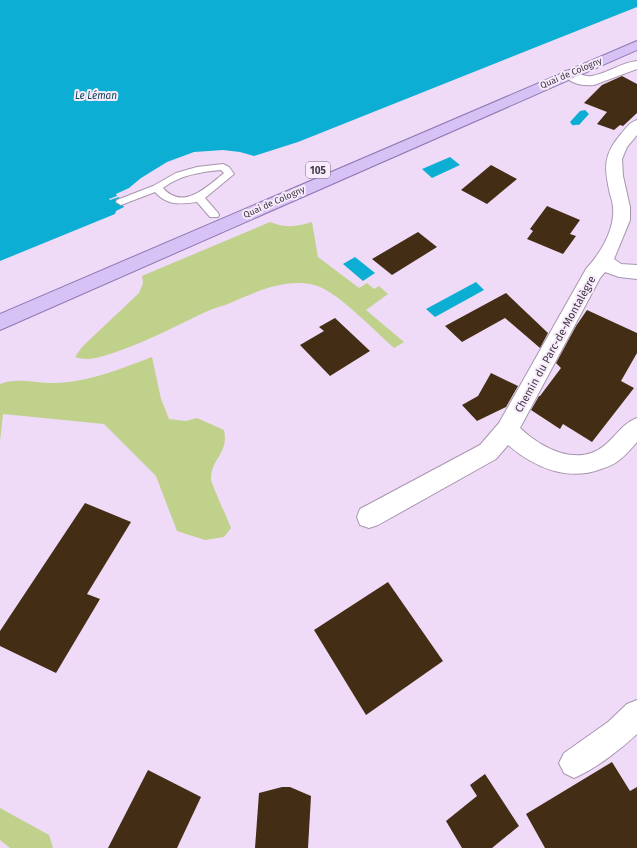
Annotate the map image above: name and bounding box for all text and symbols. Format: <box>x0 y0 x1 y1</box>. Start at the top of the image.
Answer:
street label: Quai de Cologny <box>539 55 604 91</box>
water label: Le Léman <box>75 90 117 102</box>
road number: 105 <box>306 162 330 178</box>
street label: Quai de Cologny <box>242 184 307 220</box>
street label: Chemin du Parc-de-Montalègre <box>512 274 598 415</box>

